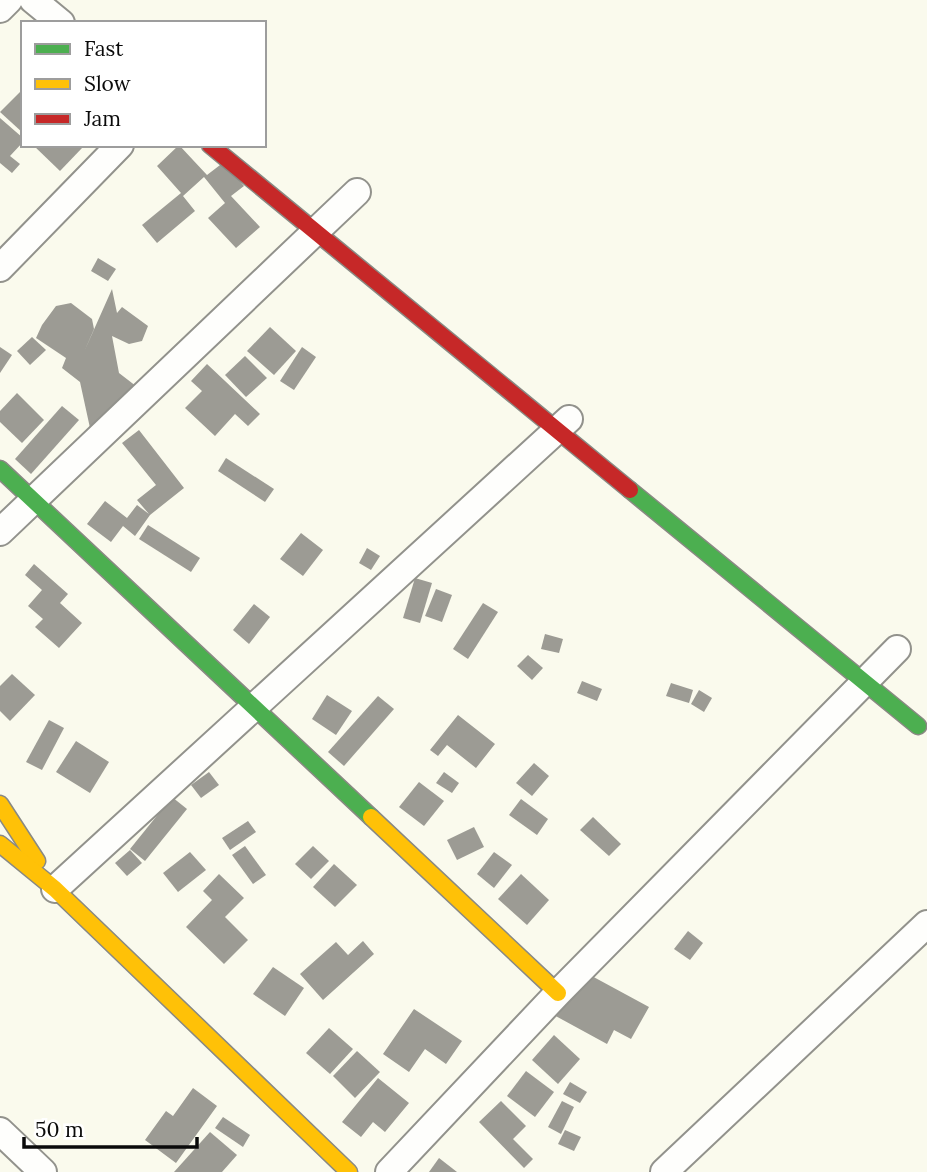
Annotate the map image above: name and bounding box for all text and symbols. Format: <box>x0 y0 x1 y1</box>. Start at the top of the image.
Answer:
legend <box>21 21 266 147</box>
text: Fast <box>84 35 124 62</box>
text: Slow <box>84 70 131 97</box>
text: Jam <box>83 105 121 132</box>
scale bar <box>24 1106 198 1150</box>
text: 50 m <box>35 1116 84 1143</box>

